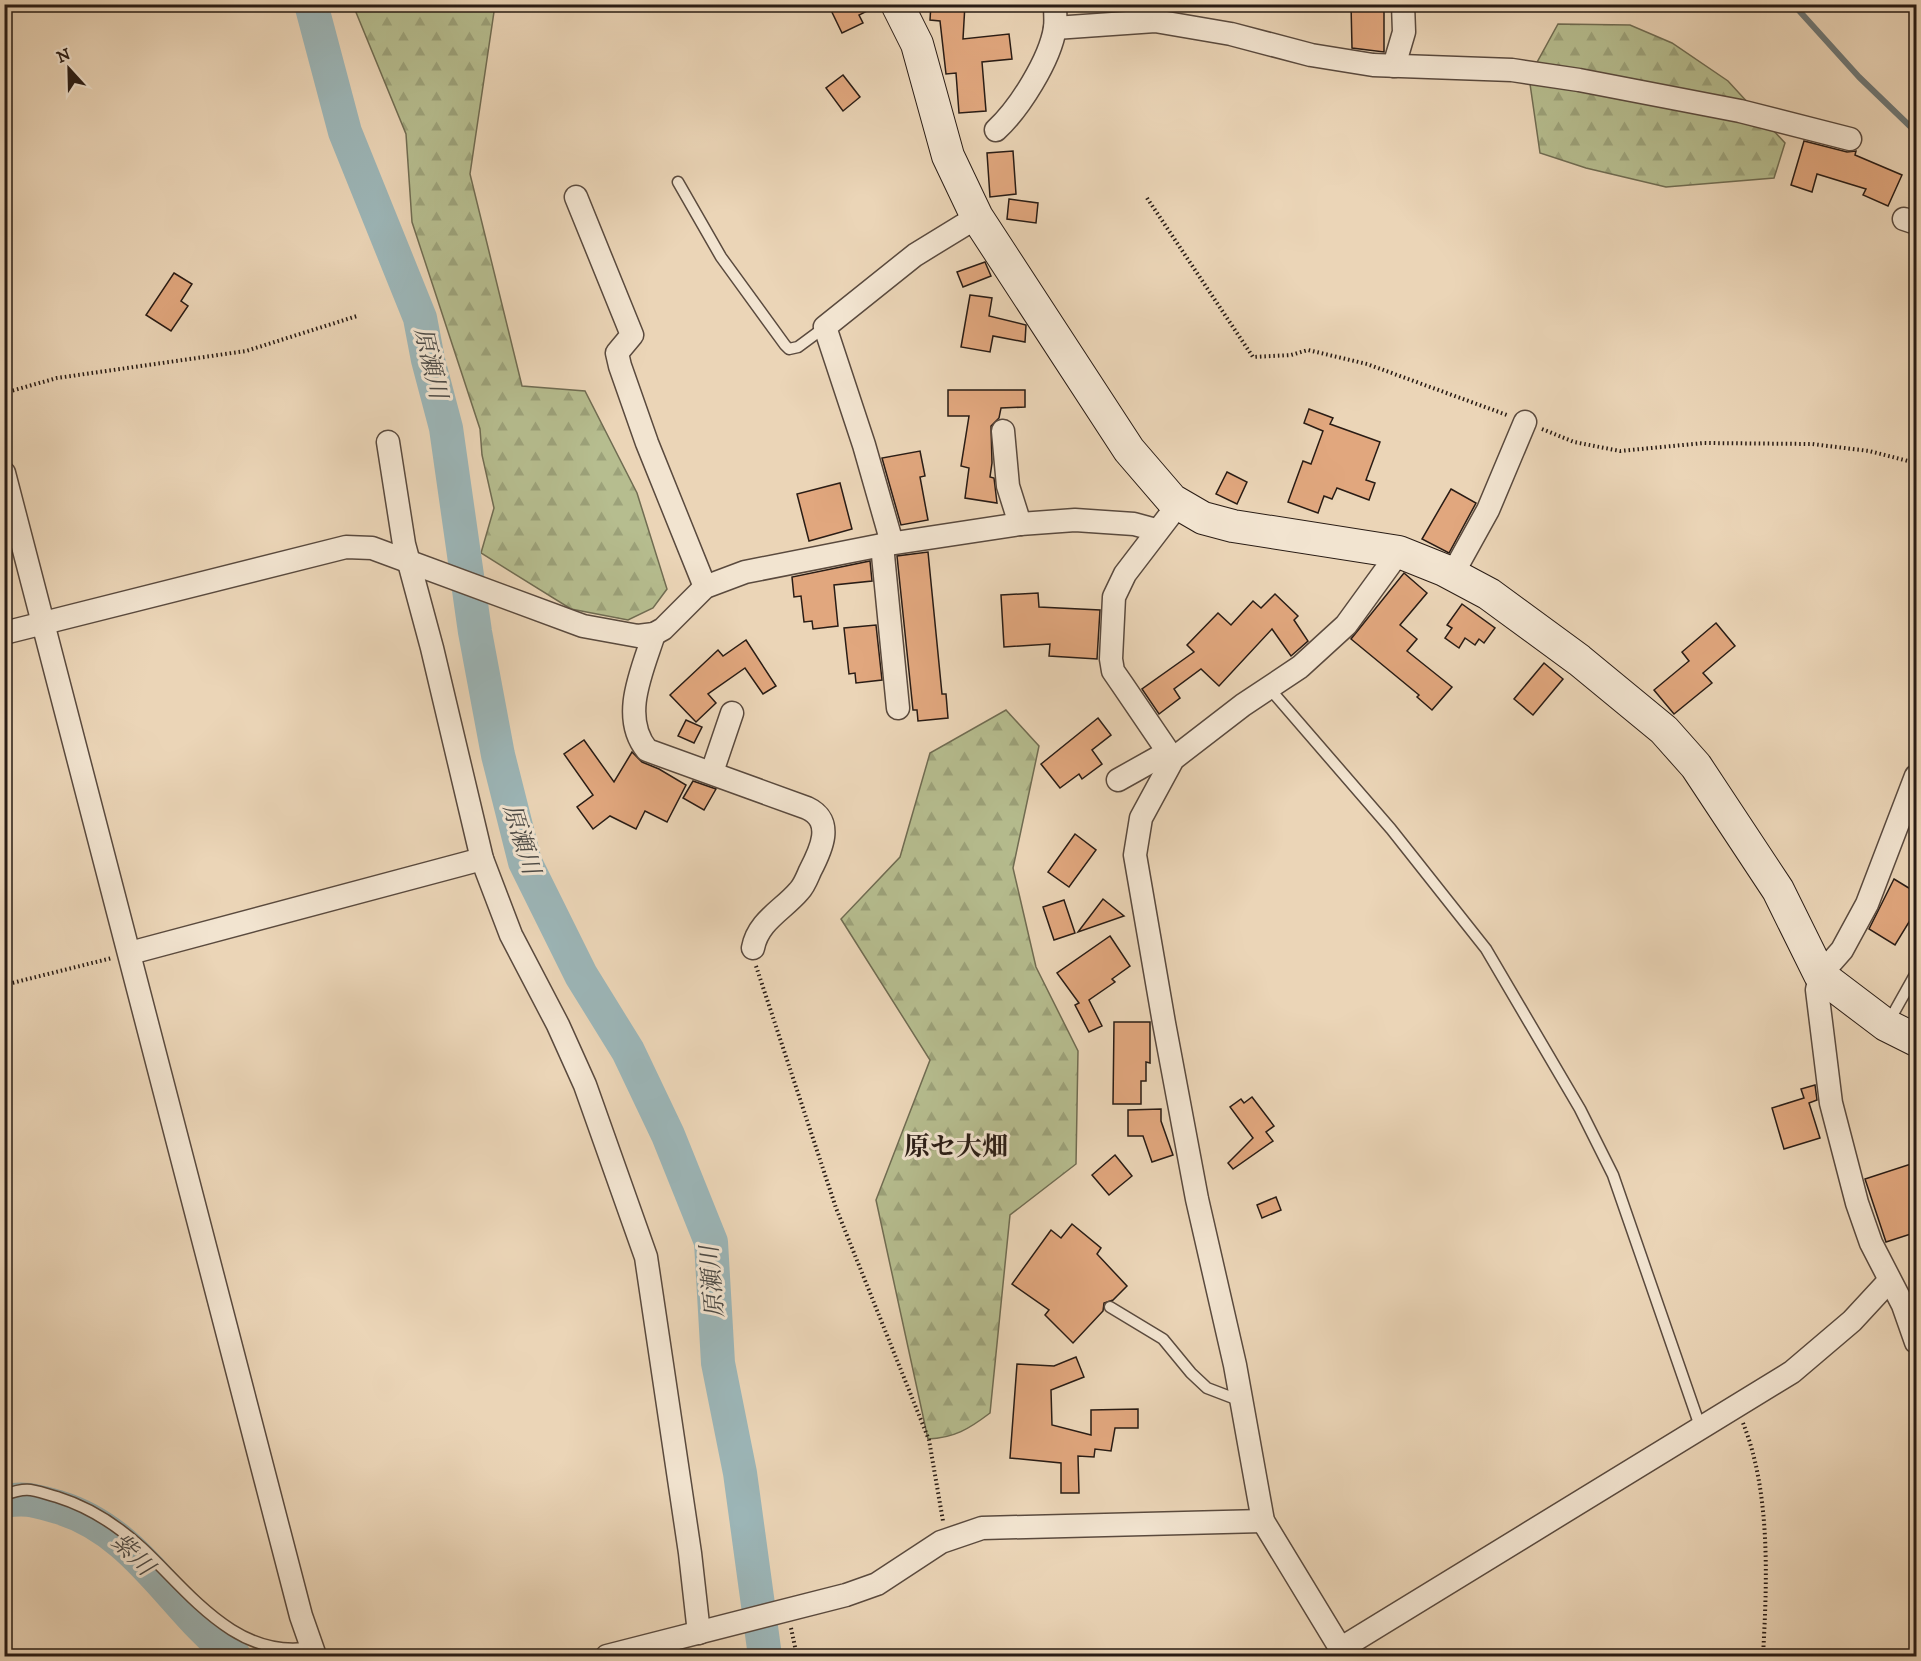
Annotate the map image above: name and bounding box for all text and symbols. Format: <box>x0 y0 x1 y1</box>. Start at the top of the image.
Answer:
north arrow <box>39 39 99 99</box>
text: N <box>54 44 74 68</box>
water label: 原瀬川 <box>407 325 453 405</box>
water label: 原瀬川 <box>496 800 547 881</box>
district label: 原セ大畑 <box>904 1131 1008 1164</box>
water label: 原瀬川 <box>695 1242 731 1319</box>
water label: 紫川 <box>105 1527 162 1584</box>

